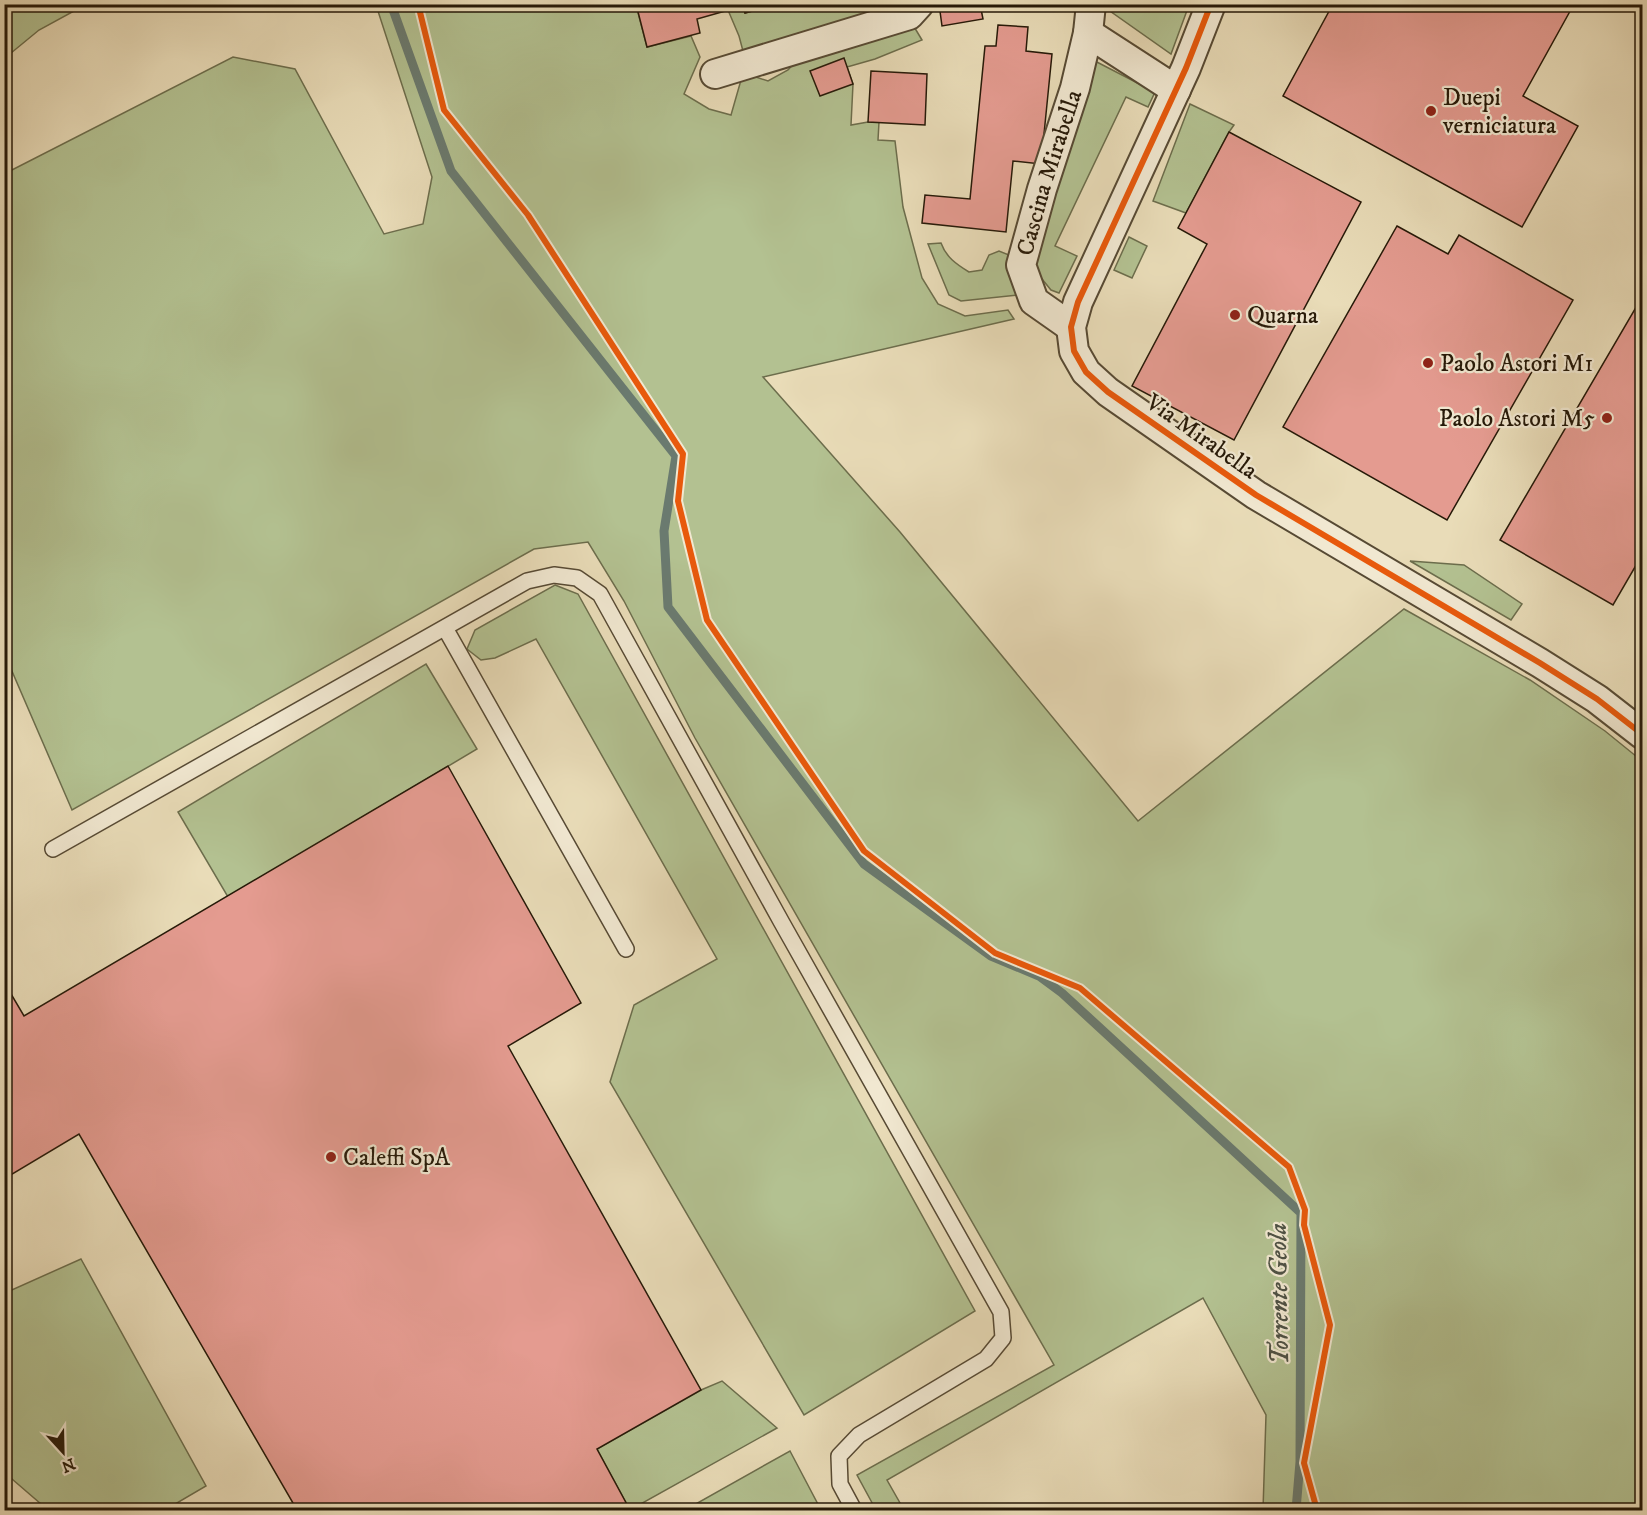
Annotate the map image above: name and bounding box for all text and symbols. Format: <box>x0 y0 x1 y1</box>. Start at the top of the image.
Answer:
place label: Duepi verniciatura <box>1442 83 1557 141</box>
street label: Cascina Mirabella <box>1010 85 1090 259</box>
marker: Duepi verniciatura <box>1424 104 1438 118</box>
place label: Quarna <box>1247 301 1319 331</box>
marker: Quarna <box>1228 308 1242 322</box>
place label: Paolo Astori M1 <box>1440 349 1593 379</box>
marker: Paolo Astori M1 <box>1421 356 1435 370</box>
street label: Via Mirabella <box>1139 387 1264 487</box>
place label: Paolo Astori M5 <box>1439 404 1595 434</box>
marker: Paolo Astori M5 <box>1600 411 1614 425</box>
place label: Caleffi SpA <box>343 1143 451 1173</box>
marker: Caleffi SpA <box>324 1150 338 1164</box>
water label: Torrente Geola <box>1262 1223 1297 1365</box>
north arrow <box>33 1422 93 1482</box>
text: N <box>58 1453 78 1477</box>

